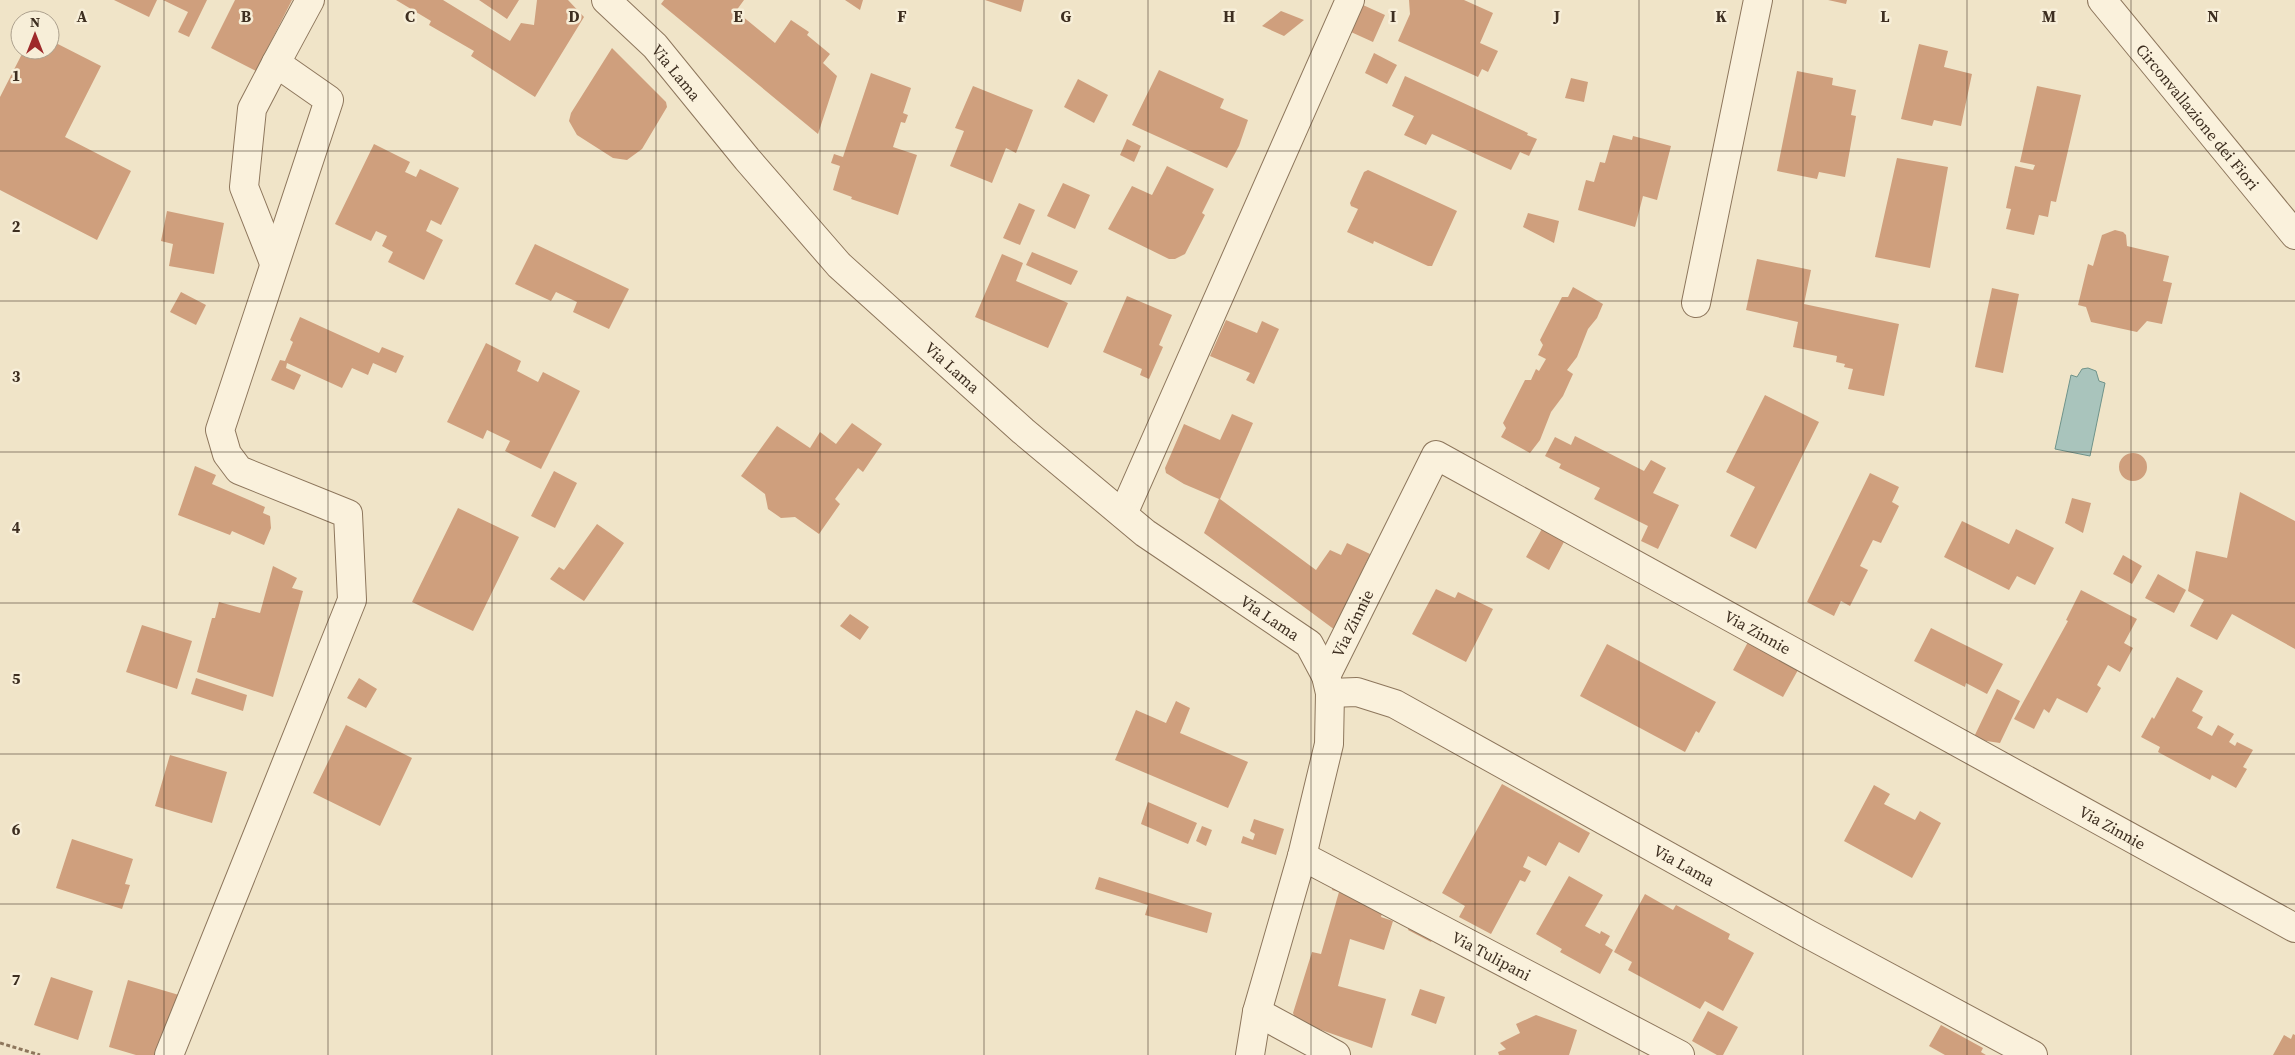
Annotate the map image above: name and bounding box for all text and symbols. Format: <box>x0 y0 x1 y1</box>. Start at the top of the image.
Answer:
text: A <box>77 5 88 27</box>
text: B <box>241 5 252 27</box>
text: C <box>405 5 415 27</box>
text: D <box>568 5 580 27</box>
text: E <box>733 5 743 27</box>
text: F <box>897 5 907 27</box>
text: G <box>1061 5 1072 27</box>
text: H <box>1223 5 1235 27</box>
text: I <box>1390 5 1396 27</box>
text: J <box>1553 5 1560 27</box>
text: K <box>1715 5 1727 27</box>
text: L <box>1880 5 1890 27</box>
text: M <box>2042 5 2056 27</box>
text: N <box>2207 5 2219 27</box>
north arrow <box>10 10 60 60</box>
text: N <box>30 12 40 32</box>
street label: Via Lama <box>647 39 707 106</box>
street label: Circonvallazione dei Fiori <box>2131 39 2265 195</box>
text: 1 <box>12 64 20 86</box>
text: 2 <box>12 215 21 237</box>
street label: Via Lama <box>920 337 985 399</box>
text: 3 <box>12 365 21 387</box>
text: 4 <box>12 516 21 538</box>
street label: Via Zinnie <box>1326 586 1378 661</box>
street label: Via Lama <box>1236 590 1305 646</box>
street label: Via Zinnie <box>1720 605 1795 659</box>
text: 5 <box>12 667 21 689</box>
street label: Via Zinnie <box>2075 800 2150 855</box>
text: 6 <box>12 818 21 840</box>
street label: Via Lama <box>1650 839 1720 891</box>
street label: Via Tulipani <box>1448 926 1535 986</box>
text: 7 <box>12 968 21 990</box>

